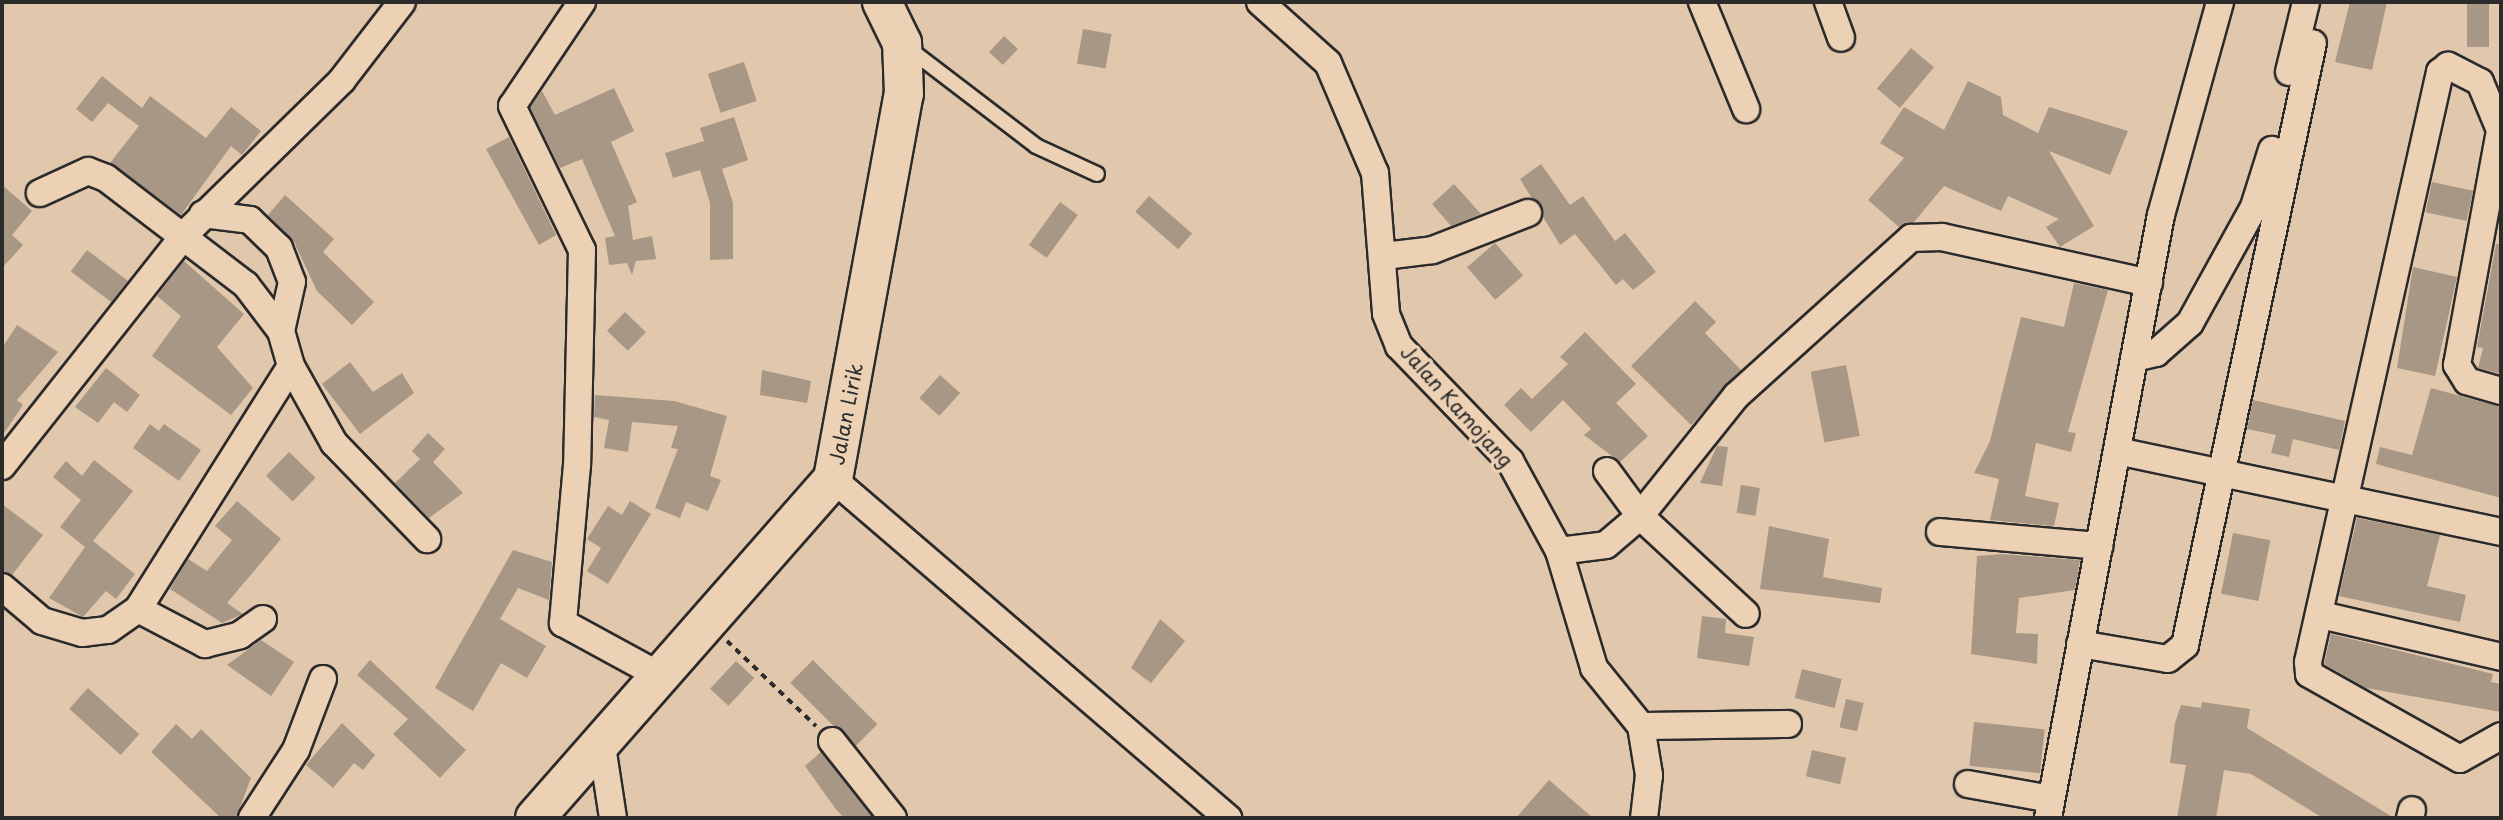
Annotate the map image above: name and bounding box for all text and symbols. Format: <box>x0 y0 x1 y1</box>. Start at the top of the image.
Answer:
street label: Jalan Kamojang <box>1395 339 1519 473</box>
street label: Jalan Lirik <box>824 361 868 467</box>

